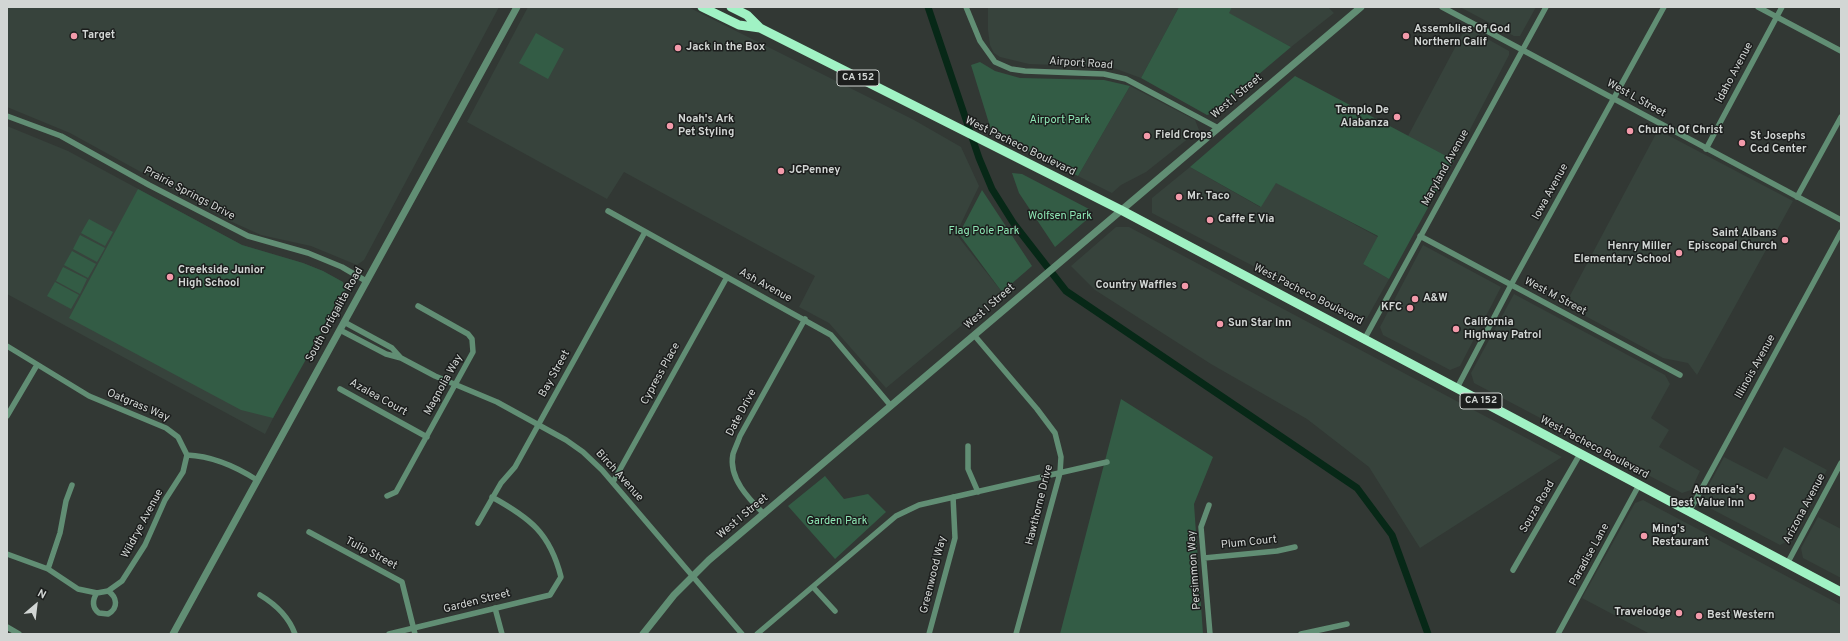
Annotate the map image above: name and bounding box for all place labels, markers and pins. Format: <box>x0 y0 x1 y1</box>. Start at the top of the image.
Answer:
place label: Assemblies Of God Northern Calif <box>1414 23 1510 49</box>
place label: Target <box>82 29 115 43</box>
marker: Target <box>69 31 79 41</box>
marker: Assemblies Of God Northern Calif <box>1401 31 1411 41</box>
place label: Jack in the Box <box>686 41 765 55</box>
marker: Jack in the Box <box>673 43 683 53</box>
place label: Templo De Alabanza <box>1335 104 1389 130</box>
marker: Templo De Alabanza <box>1392 112 1402 122</box>
place label: Noah's Ark Pet Styling <box>678 113 734 139</box>
marker: Noah's Ark Pet Styling <box>665 121 675 131</box>
place label: Church Of Christ <box>1638 124 1723 138</box>
marker: Church Of Christ <box>1625 126 1635 136</box>
place label: Field Crops <box>1155 129 1212 143</box>
place label: St Josephs Ccd Center <box>1750 130 1807 156</box>
marker: Field Crops <box>1142 131 1152 141</box>
marker: St Josephs Ccd Center <box>1737 138 1747 148</box>
place label: JCPenney <box>789 164 840 178</box>
marker: JCPenney <box>776 166 786 176</box>
place label: Mr. Taco <box>1187 190 1230 204</box>
marker: Mr. Taco <box>1174 192 1184 202</box>
place label: Caffe E Via <box>1218 213 1274 227</box>
marker: Caffe E Via <box>1205 215 1215 225</box>
place label: Saint Albans Episcopal Church <box>1688 227 1777 253</box>
marker: Saint Albans Episcopal Church <box>1780 235 1790 245</box>
place label: Henry Miller Elementary School <box>1574 240 1671 266</box>
marker: Henry Miller Elementary School <box>1674 248 1684 258</box>
place label: Creekside Junior High School <box>178 264 264 290</box>
marker: Creekside Junior High School <box>165 272 175 282</box>
place label: Country Waffles <box>1096 279 1177 293</box>
marker: Country Waffles <box>1180 281 1190 291</box>
place label: A&W <box>1423 292 1448 306</box>
marker: A&W <box>1410 294 1420 304</box>
place label: KFC <box>1381 301 1402 315</box>
marker: KFC <box>1405 303 1415 313</box>
place label: California Highway Patrol <box>1464 316 1541 342</box>
place label: Sun Star Inn <box>1228 317 1291 331</box>
marker: Sun Star Inn <box>1215 319 1225 329</box>
marker: California Highway Patrol <box>1451 324 1461 334</box>
place label: America's Best Value Inn <box>1670 484 1744 510</box>
marker: America's Best Value Inn <box>1747 492 1757 502</box>
place label: Ming's Restaurant <box>1652 523 1709 549</box>
marker: Ming's Restaurant <box>1639 531 1649 541</box>
place label: Travelodge <box>1614 606 1671 620</box>
marker: Travelodge <box>1674 608 1684 618</box>
place label: Best Western <box>1707 609 1775 623</box>
marker: Best Western <box>1694 611 1704 621</box>

